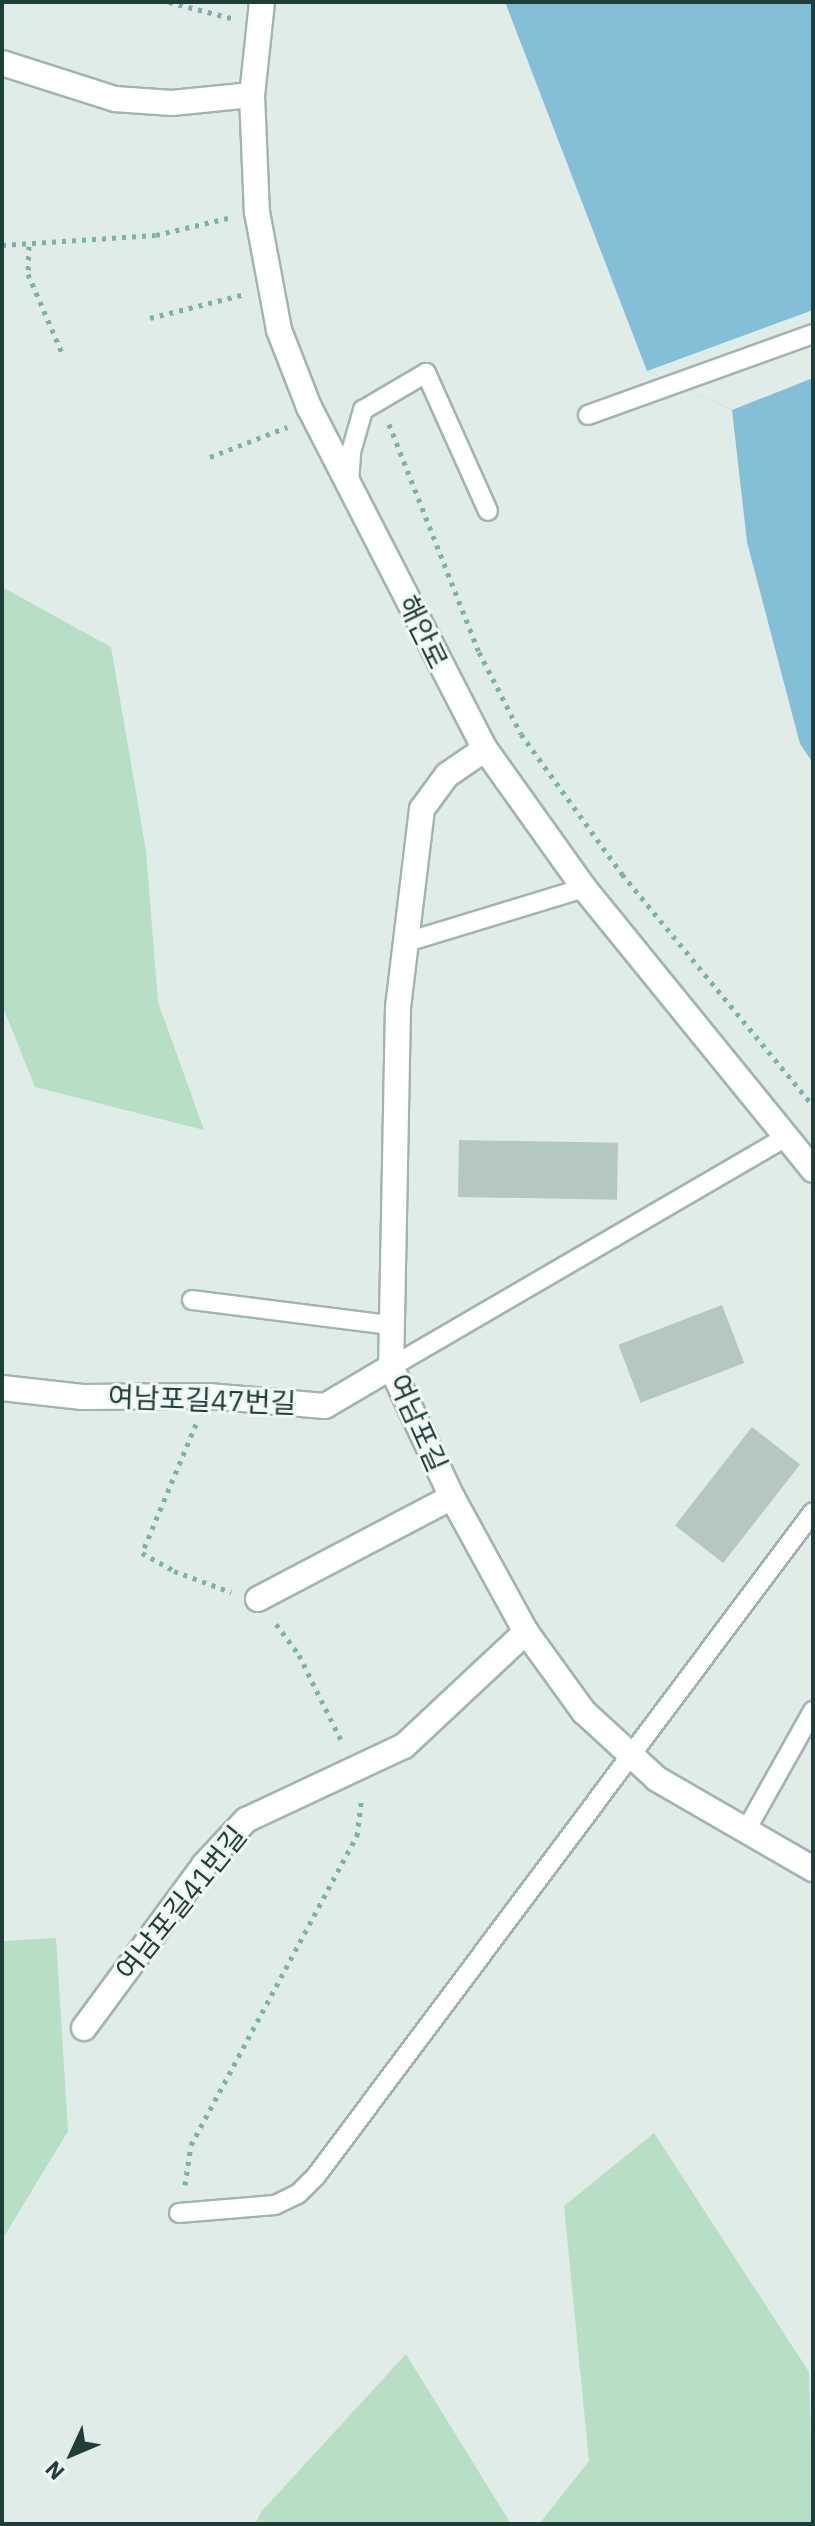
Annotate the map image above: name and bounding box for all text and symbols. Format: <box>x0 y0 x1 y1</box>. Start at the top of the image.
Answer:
street label: 해안로 <box>391 590 455 674</box>
street label: 여남포길 <box>382 1369 454 1477</box>
street label: 여남포길47번길 <box>107 1380 297 1420</box>
street label: 여남포길41번길 <box>109 1819 253 1987</box>
north arrow <box>32 2414 112 2494</box>
text: N <box>38 2455 70 2487</box>

